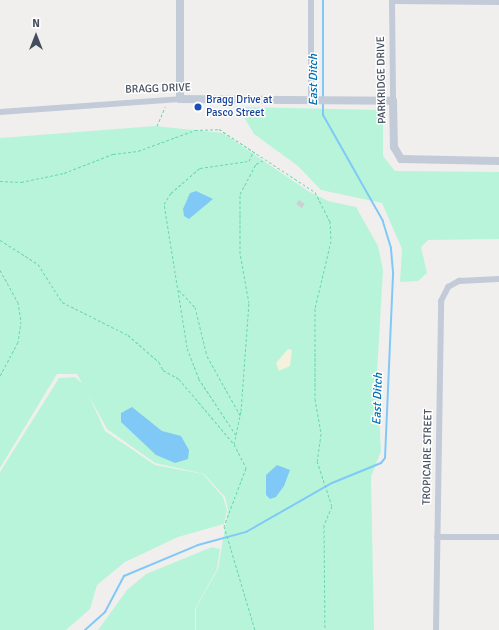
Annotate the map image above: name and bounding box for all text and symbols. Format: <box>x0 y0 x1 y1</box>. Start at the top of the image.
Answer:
north arrow <box>16 16 56 56</box>
text: N <box>32 17 40 30</box>
street label: PARKRIDGE DRIVE <box>375 36 389 124</box>
water label: East Ditch <box>307 54 321 106</box>
street label: BRAGG DRIVE <box>125 81 191 97</box>
place label: Bragg Drive at Pasco Street <box>206 94 272 120</box>
marker: Bragg Drive at Pasco Street <box>193 102 203 112</box>
water label: East Ditch <box>370 373 386 425</box>
street label: TROPICAIRE STREET <box>421 409 435 505</box>

